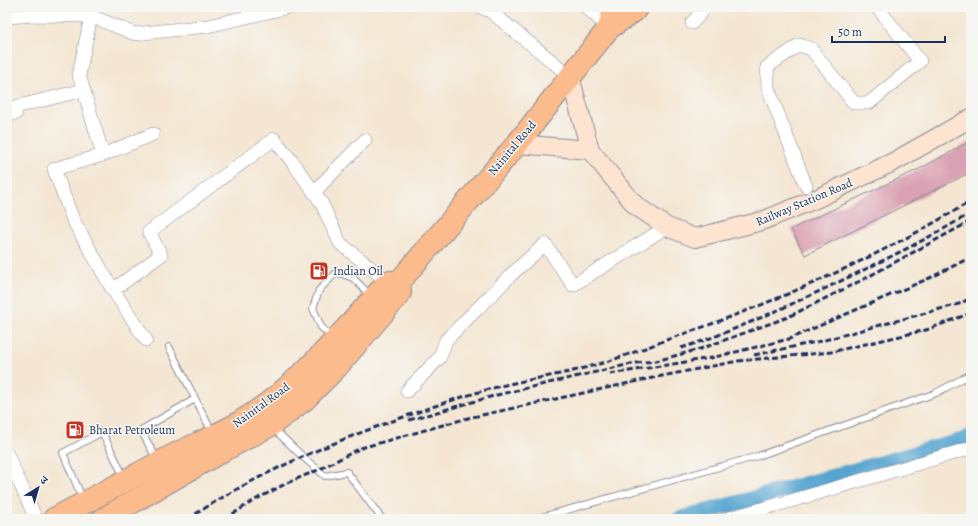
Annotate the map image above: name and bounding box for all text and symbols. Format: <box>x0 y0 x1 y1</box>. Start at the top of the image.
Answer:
scale bar <box>832 18 945 44</box>
text: 50 m <box>838 24 862 40</box>
street label: Nainital Road <box>484 117 540 179</box>
street label: Railway Station Road <box>753 174 855 230</box>
fuel station icon: Indian Oil <box>308 260 330 282</box>
place label: Indian Oil <box>333 263 383 279</box>
street label: Nainital Road <box>229 378 293 431</box>
fuel station icon: Bharat Petroleum <box>64 419 86 441</box>
place label: Bharat Petroleum <box>89 422 175 438</box>
north arrow <box>18 468 58 508</box>
text: उ <box>36 472 52 489</box>

